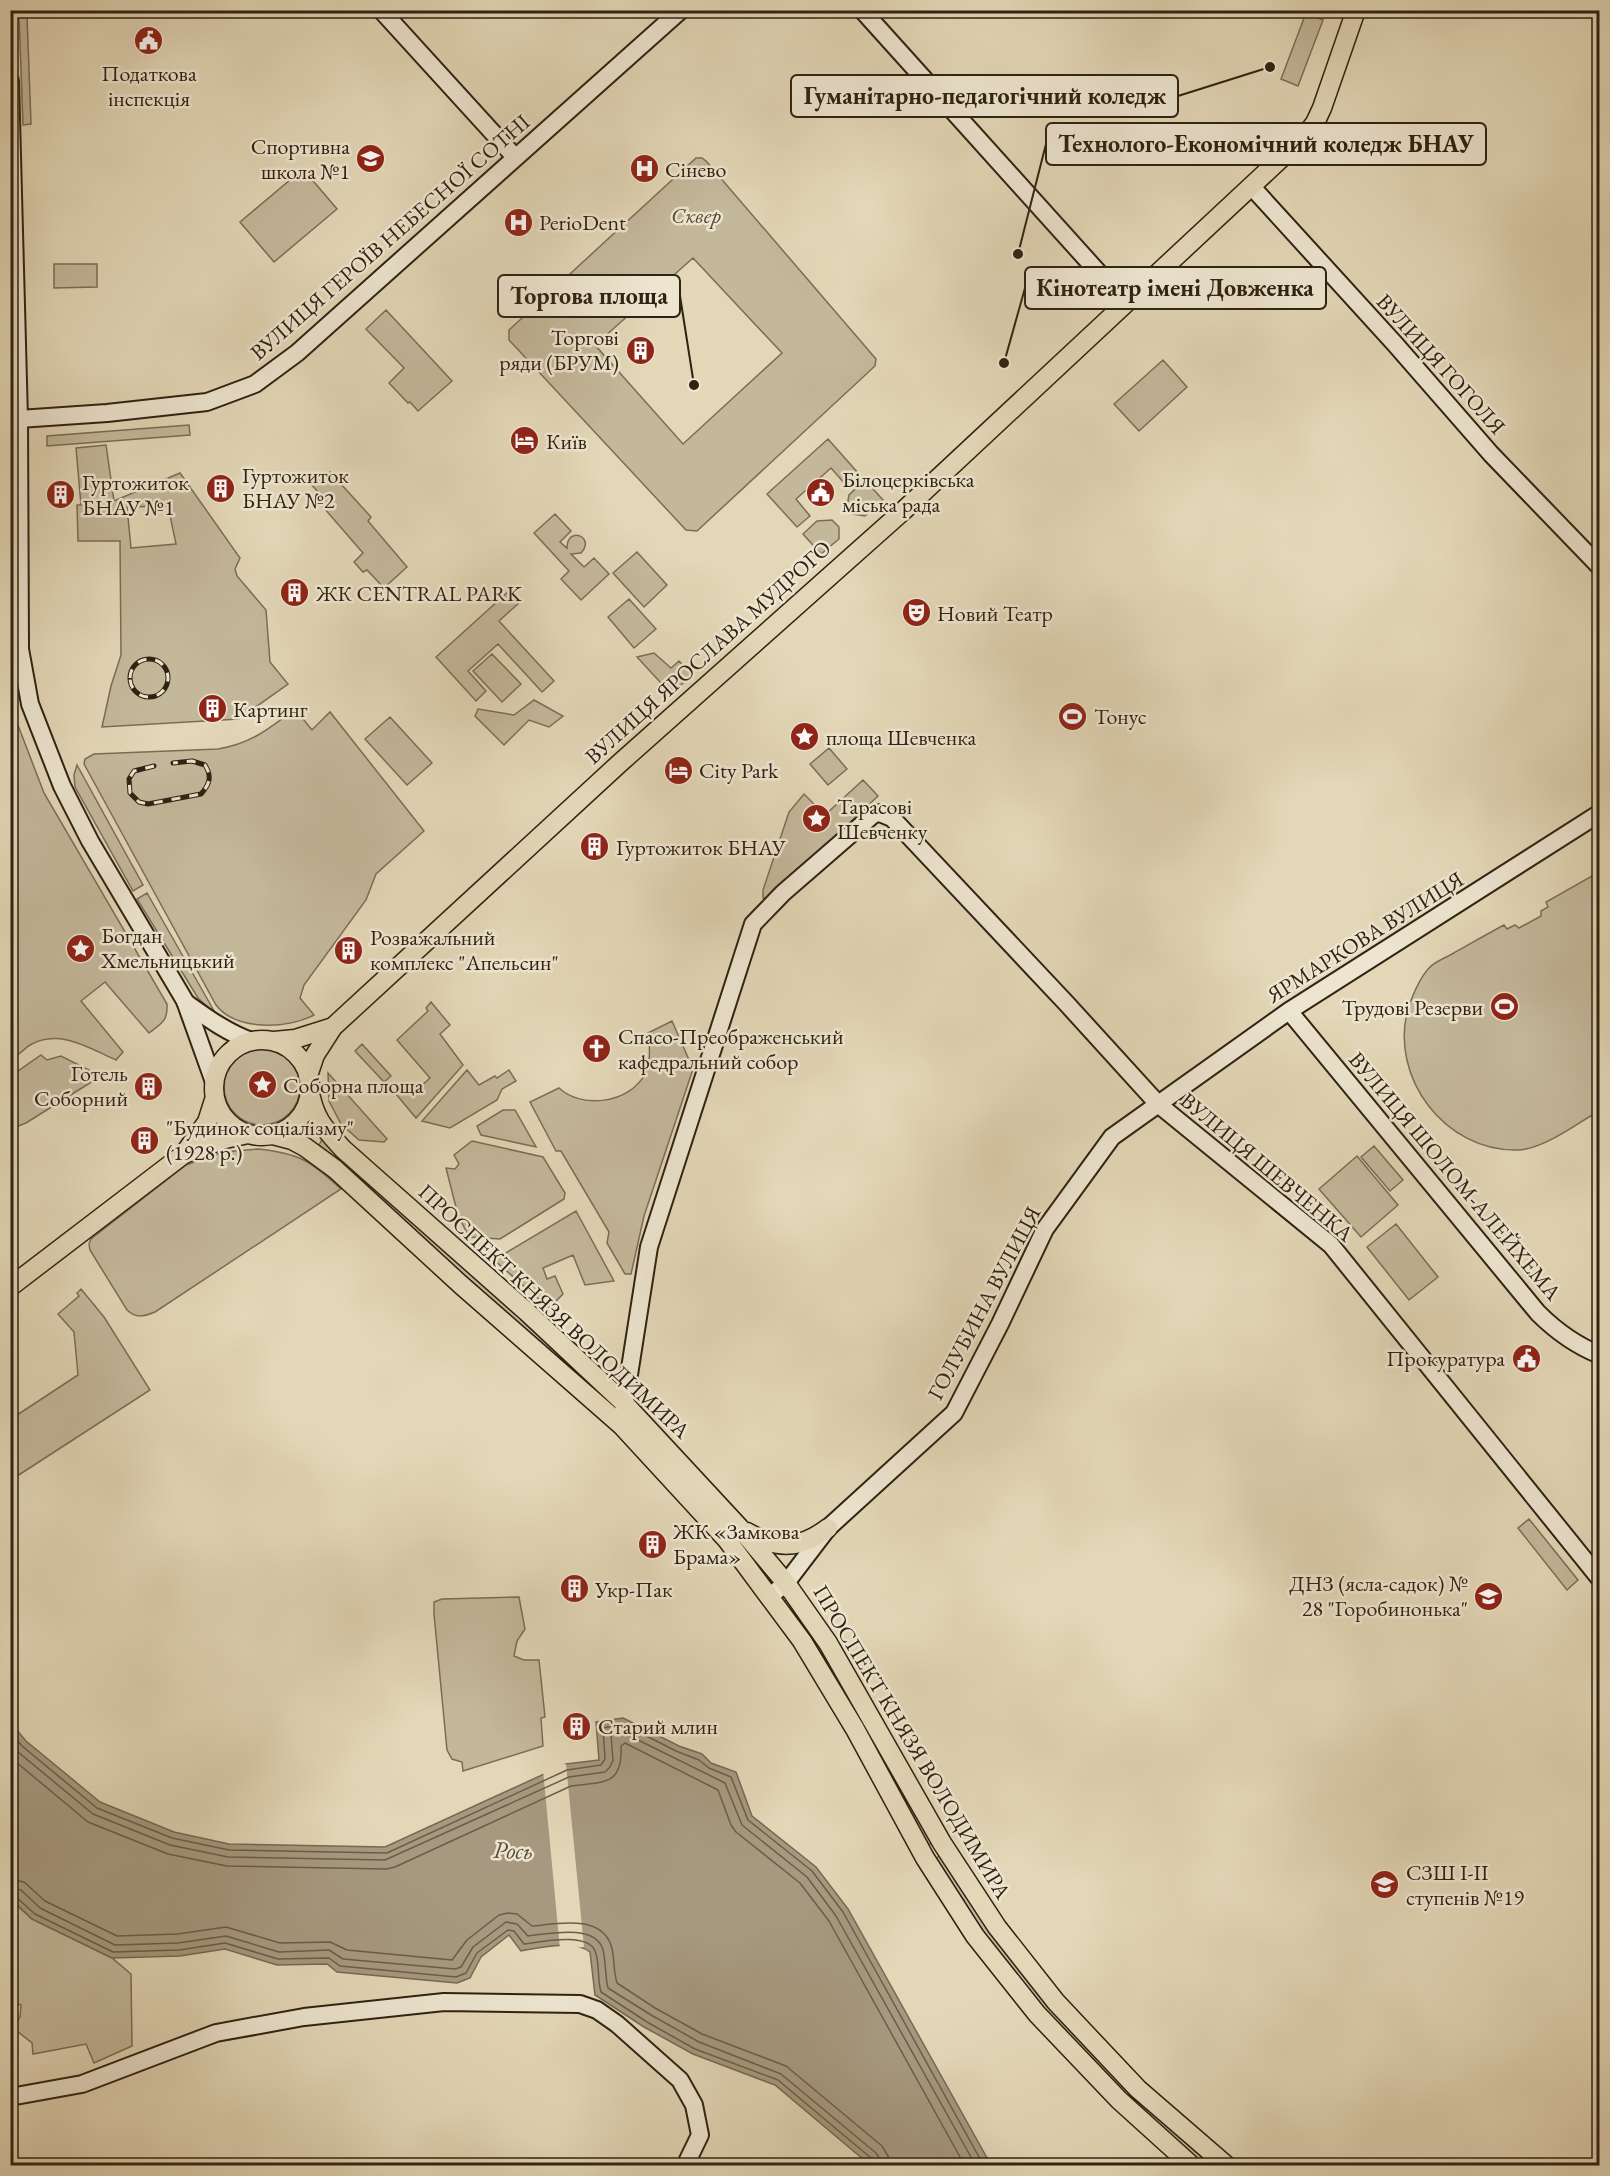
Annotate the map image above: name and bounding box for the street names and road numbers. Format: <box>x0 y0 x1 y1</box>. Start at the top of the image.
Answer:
street label: ВУЛИЦЯ ГЕРОЇВ НЕБЕСНОЇ СОТНІ <box>244 107 536 367</box>
street label: ВУЛИЦЯ ГОГОЛЯ <box>1370 287 1512 441</box>
street label: ВУЛИЦЯ ЯРОСЛАВА МУДРОГО <box>579 534 837 770</box>
street label: ЯРМАРКОВА ВУЛИЦЯ <box>1260 864 1469 1010</box>
street label: ВУЛИЦЯ ШОЛОМ-АЛЕЙХЕМА <box>1342 1046 1568 1307</box>
street label: ВУЛИЦЯ ШЕВЧЕНКА <box>1174 1086 1360 1249</box>
street label: ПРОСПЕКТ КНЯЗЯ ВОЛОДИМИРА <box>412 1177 697 1445</box>
street label: ГОЛУБИНА ВУЛИЦЯ <box>921 1201 1047 1405</box>
street label: ПРОСПЕКТ КНЯЗЯ ВОЛОДИМИРА <box>806 1580 1018 1905</box>

